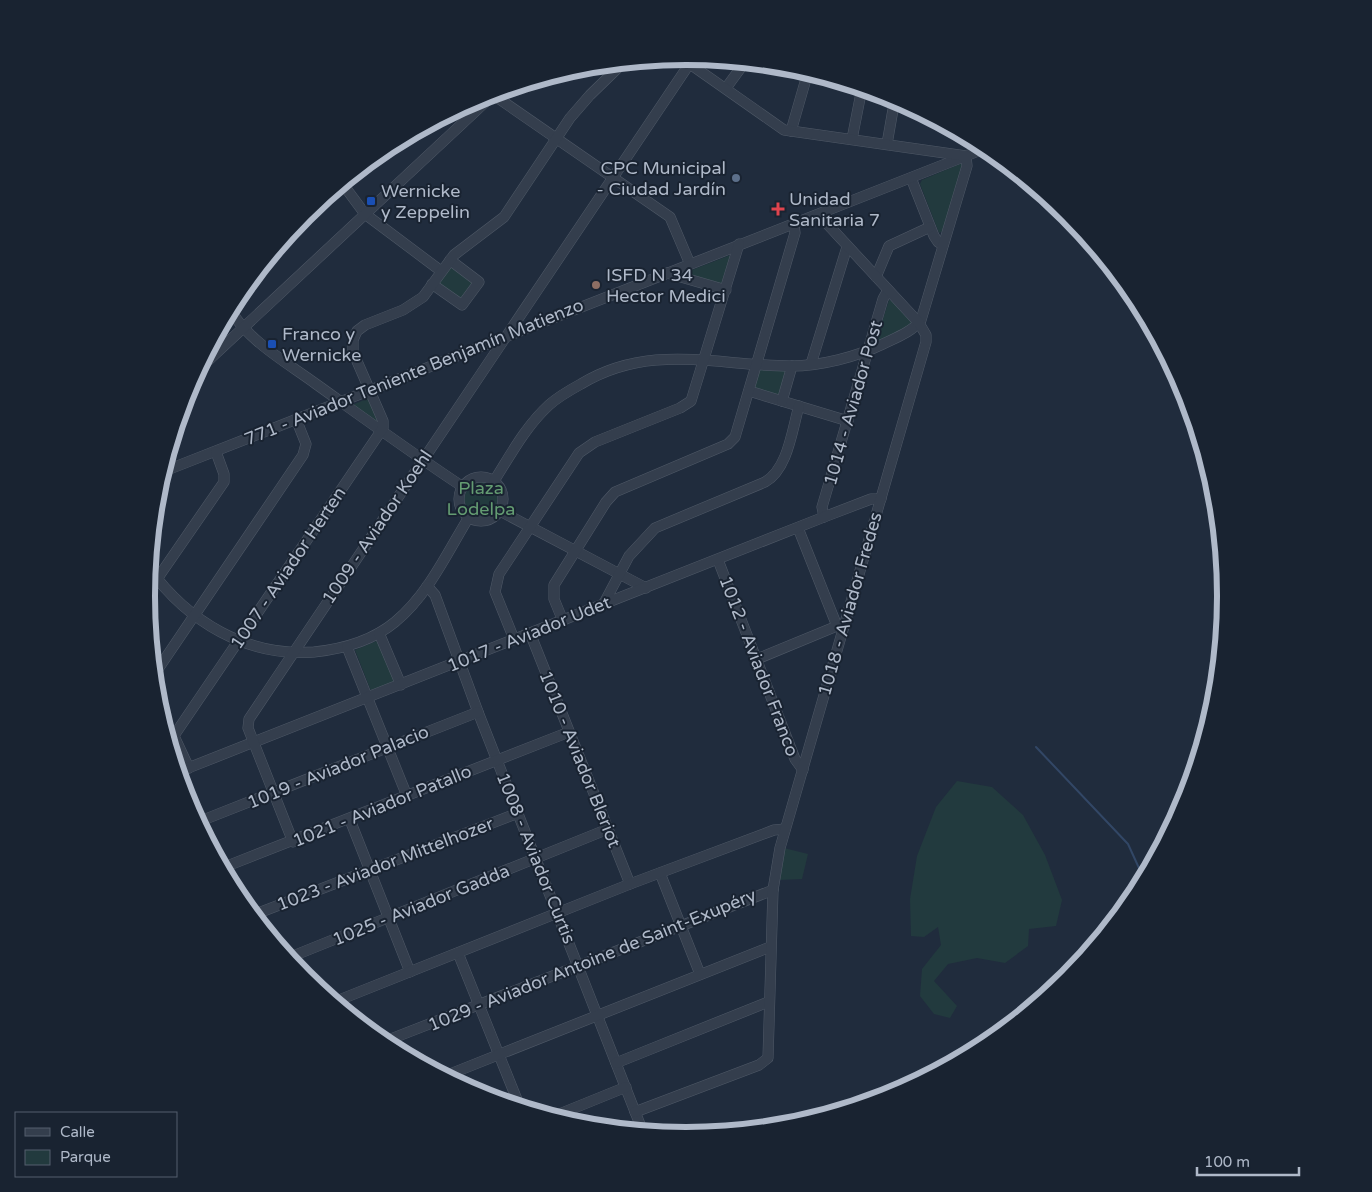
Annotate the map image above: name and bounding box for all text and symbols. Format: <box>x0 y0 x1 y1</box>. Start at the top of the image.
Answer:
place label: CPC Municipal - Ciudad Jardín <box>597 157 726 200</box>
marker: CPC Municipal - Ciudad Jardín <box>730 172 742 184</box>
place label: Wernicke y Zeppelin <box>381 180 470 223</box>
place label: Unidad Sanitaria 7 <box>789 188 880 231</box>
marker: Wernicke y Zeppelin <box>365 195 377 207</box>
marker: Unidad Sanitaria 7 <box>771 202 785 216</box>
place label: ISFD N 34 Hector Medici <box>606 264 726 307</box>
marker: ISFD N 34 Hector Medici <box>590 279 602 291</box>
street label: 771 - Aviador Teniente Benjamín Matienzo <box>241 294 587 450</box>
street label: 1014 - Aviador Post <box>819 318 887 488</box>
place label: Franco y Wernicke <box>282 323 361 366</box>
marker: Franco y Wernicke <box>266 338 278 350</box>
street label: 1009 - Aviador Koehl <box>317 446 437 608</box>
park label: Plaza Lodelpa <box>447 477 515 520</box>
street label: 1007 - Aviador Herten <box>225 483 351 653</box>
street label: 1018 - Aviador Fredes <box>813 510 887 698</box>
street label: 1012 - Aviador Franco <box>714 573 804 759</box>
street label: 1017 - Aviador Udet <box>444 591 614 677</box>
street label: 1010 - Aviador Bleriot <box>534 667 626 851</box>
street label: 1019 - Aviador Palacio <box>244 720 432 814</box>
street label: 1021 - Aviador Patallo <box>289 760 475 852</box>
street label: 1008 - Aviador Curtis <box>492 769 580 947</box>
street label: 1023 - Aviador Mittelhozer <box>273 812 497 916</box>
street label: 1025 - Aviador Gadda <box>329 859 513 951</box>
street label: 1029 - Aviador Antoine de Saint-Exupéry <box>425 884 760 1036</box>
legend <box>15 1112 178 1177</box>
text: Calle <box>60 1123 95 1141</box>
scale bar <box>1197 1144 1300 1176</box>
text: Parque <box>60 1148 111 1166</box>
text: 100 m <box>1204 1153 1250 1171</box>

